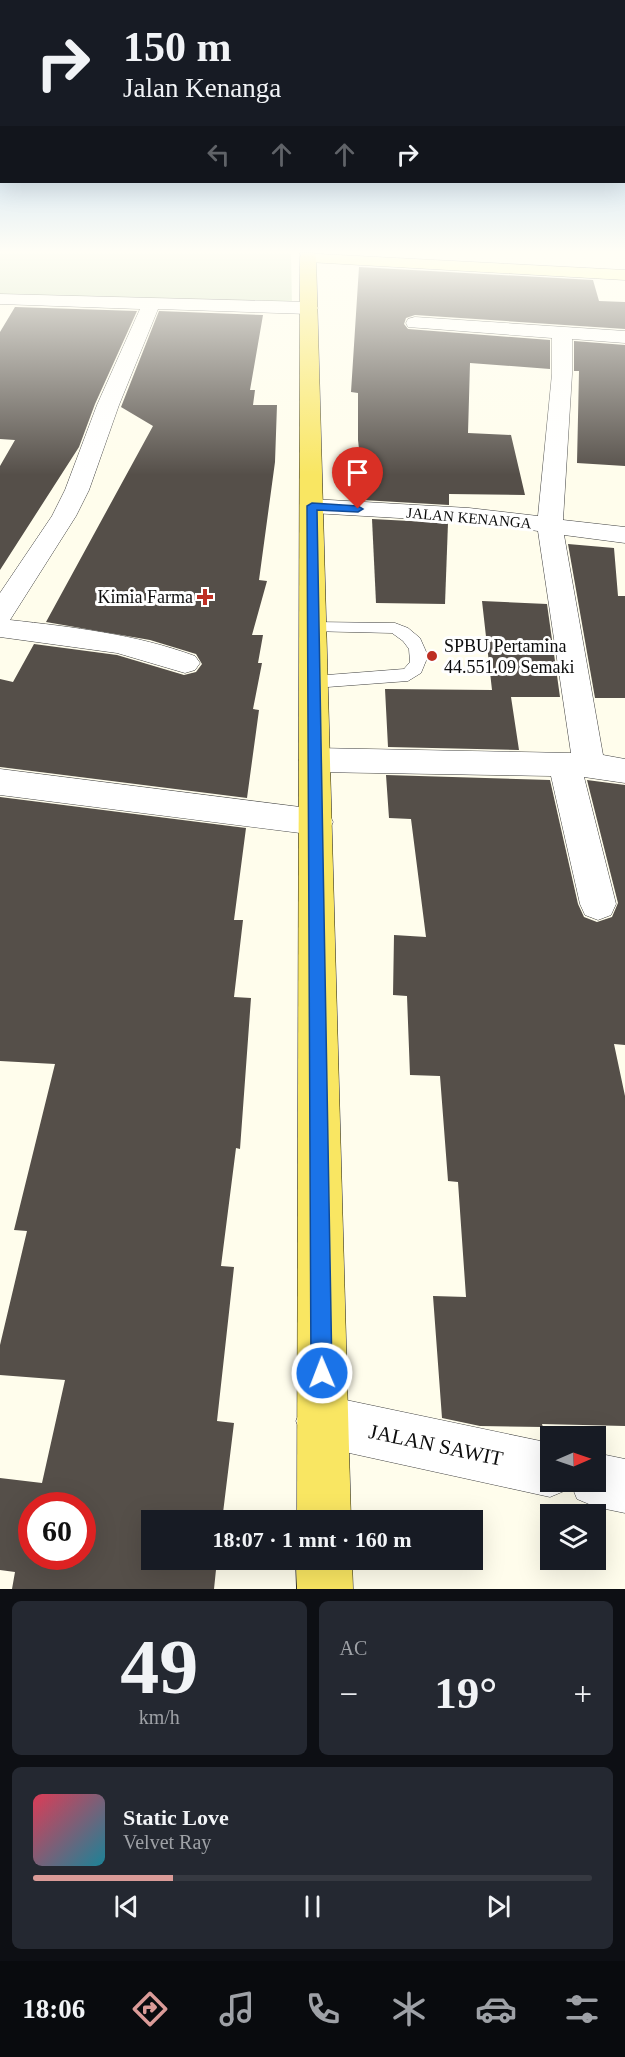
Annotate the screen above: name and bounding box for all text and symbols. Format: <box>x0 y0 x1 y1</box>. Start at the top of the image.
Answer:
icon: right <box>24 24 102 102</box>
text: 150 m <box>123 24 232 70</box>
text: Jalan Kenanga <box>123 73 281 103</box>
icon: left <box>202 138 235 171</box>
icon: ahead <box>265 138 298 171</box>
icon: ahead <box>328 138 361 171</box>
icon: right <box>391 138 424 171</box>
pin <box>332 447 383 509</box>
icon: arrive <box>341 456 374 489</box>
street label: JALAN KENANGA <box>406 505 532 531</box>
place label: Kimia Farma <box>98 587 193 607</box>
marker: Kimia Farma <box>198 590 212 604</box>
place label: SPBU Pertamina 44.551.09 Semaki <box>444 636 575 677</box>
marker: SPBU Pertamina 44.551.09 Semaki <box>425 649 439 663</box>
position arrow <box>290 1341 354 1405</box>
street label: JALAN SAWIT <box>367 1419 505 1471</box>
north arrow <box>540 1426 606 1492</box>
map controls <box>540 1426 606 1570</box>
speed limit sign: 60 <box>18 1492 96 1570</box>
button: layers <box>540 1504 606 1570</box>
text: 18:07 · 1 mnt · 160 m <box>212 1527 412 1552</box>
text: 49 <box>120 1623 198 1710</box>
text: AC <box>340 1637 367 1659</box>
text: 19° <box>434 1668 497 1718</box>
text: − <box>340 1676 358 1712</box>
text: + <box>573 1676 592 1712</box>
text: km/h <box>139 1706 180 1728</box>
text: Static Love <box>123 1805 229 1830</box>
text: Velvet Ray <box>123 1831 211 1853</box>
icon: previous <box>110 1890 143 1923</box>
icon: pause <box>296 1890 329 1923</box>
icon: next <box>482 1890 515 1923</box>
icon: directions <box>129 1988 171 2030</box>
icon: music <box>216 1988 258 2030</box>
icon: phone <box>302 1988 344 2030</box>
icon: climate <box>388 1988 430 2030</box>
icon: car <box>475 1988 517 2030</box>
icon: filters <box>561 1988 603 2030</box>
text: 18:06 <box>22 1994 85 2024</box>

